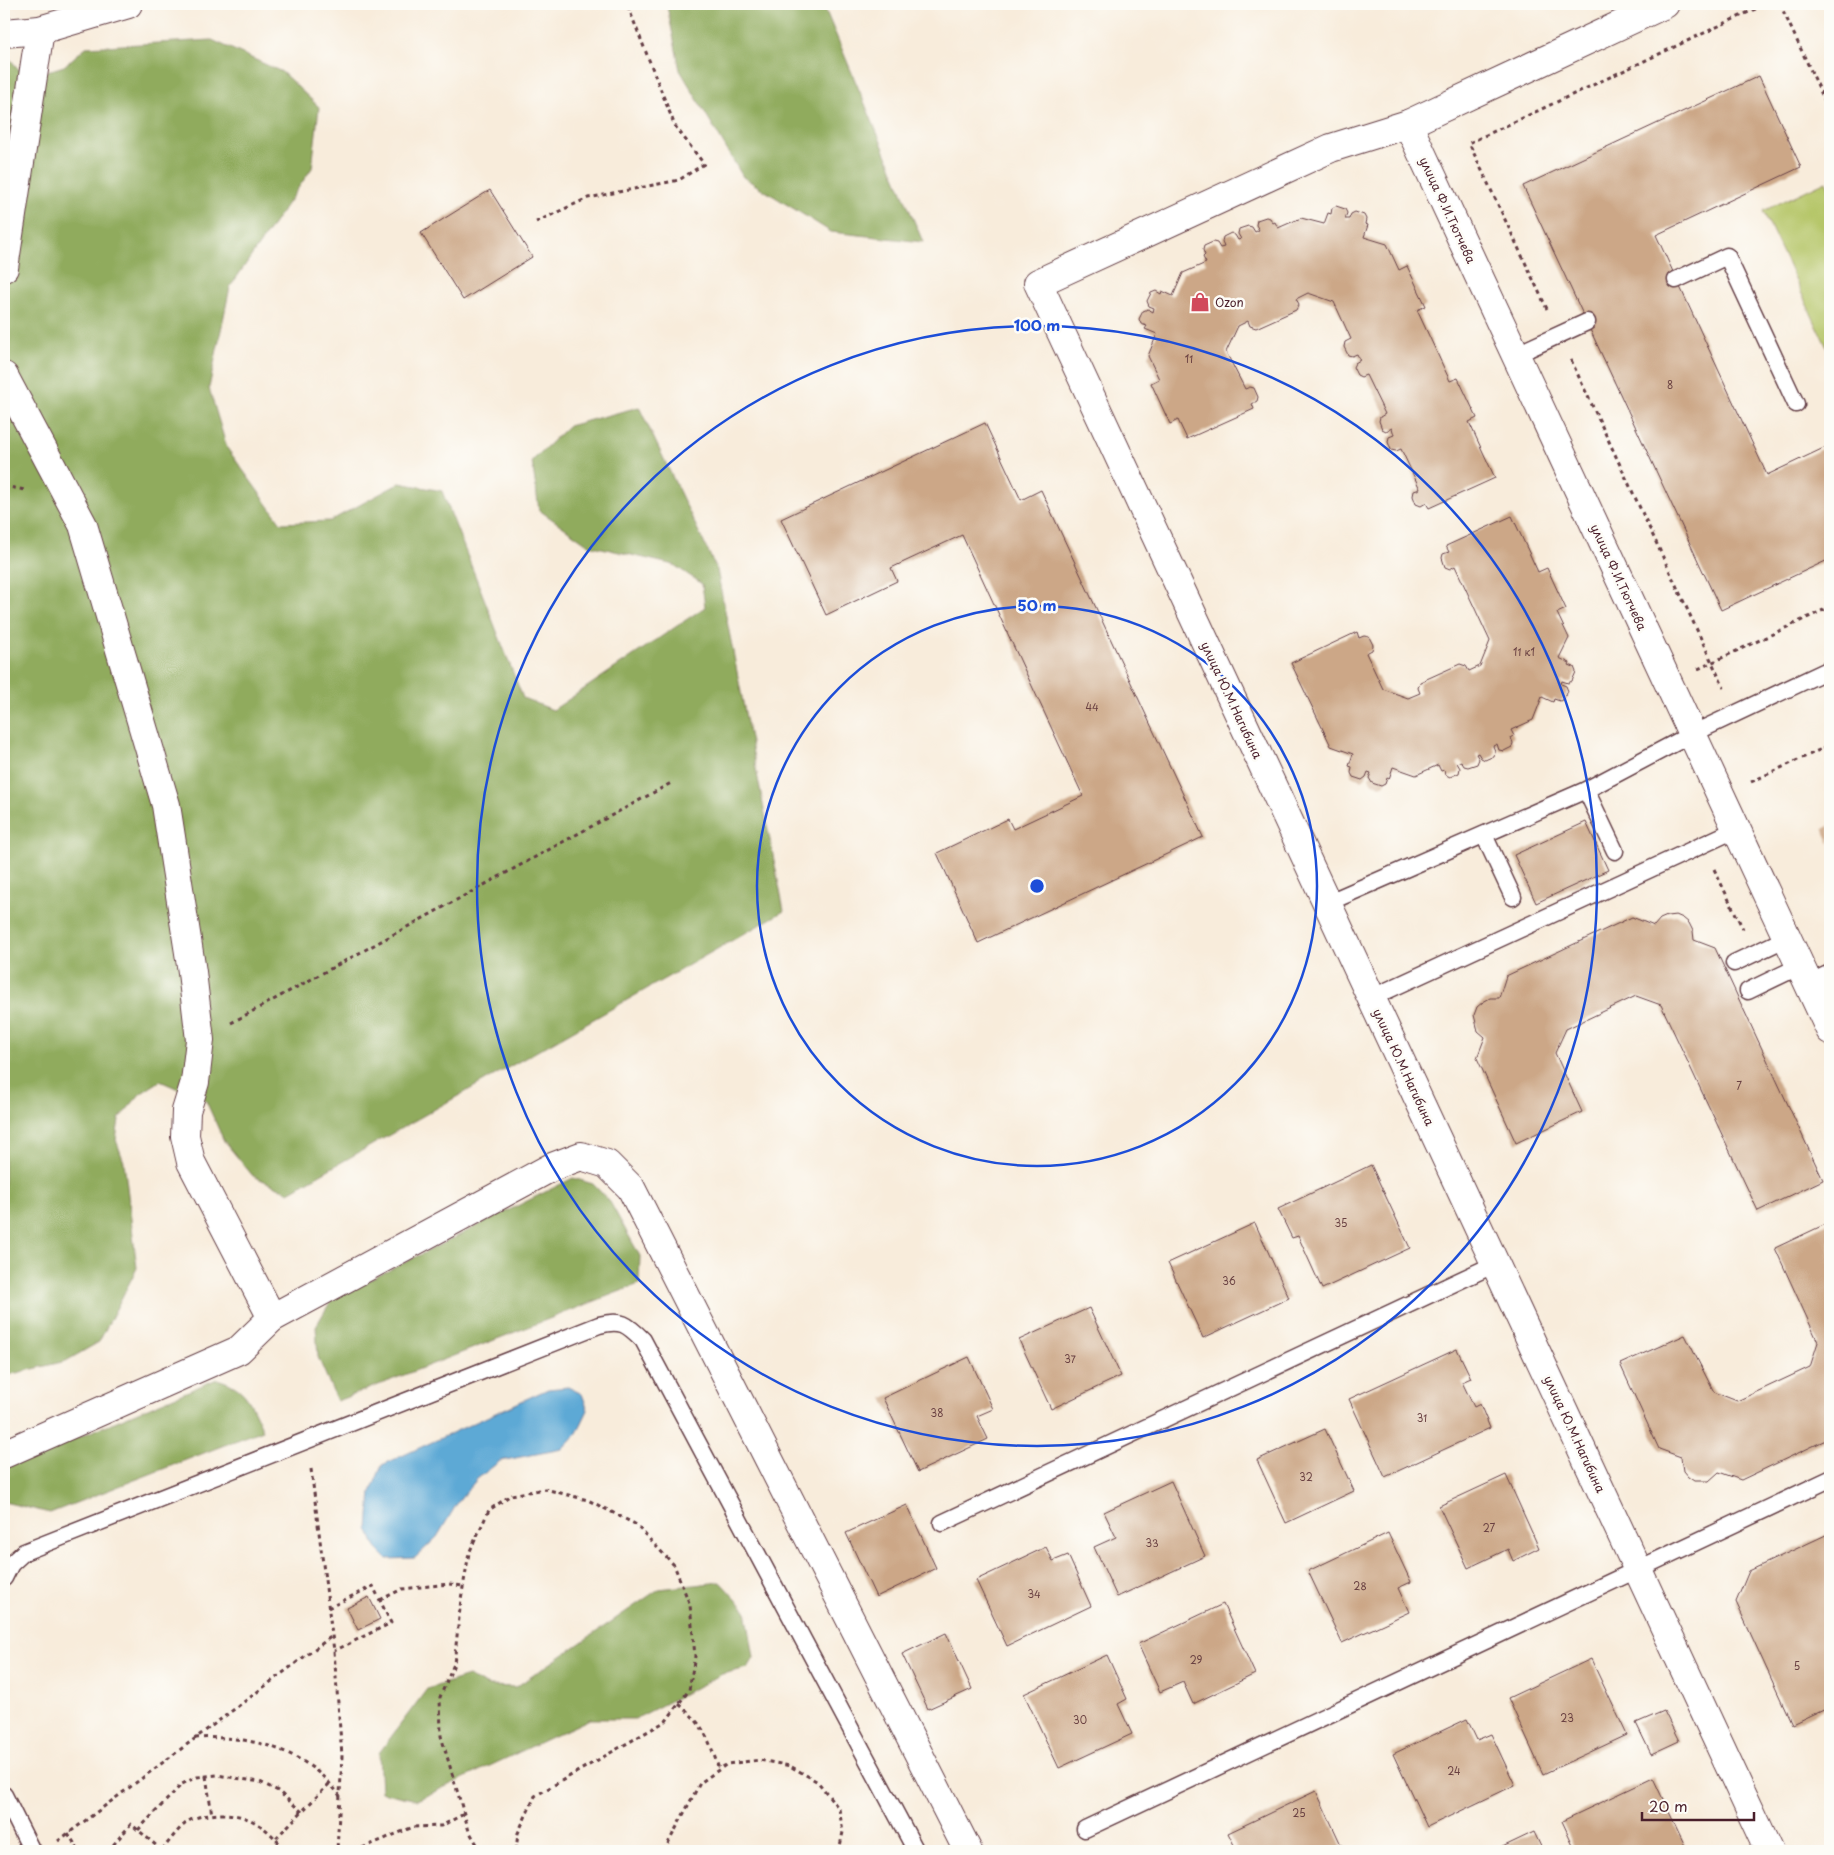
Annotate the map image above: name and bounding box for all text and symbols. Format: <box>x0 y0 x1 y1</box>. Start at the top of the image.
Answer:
street label: улица Ф.И.Тютчева <box>1415 154 1481 267</box>
shop icon: Ozon <box>1189 291 1211 313</box>
place label: Ozon <box>1215 293 1244 311</box>
text: 100 m <box>1014 313 1060 336</box>
house number: 11 <box>1185 351 1193 366</box>
house number: 8 <box>1667 377 1673 392</box>
street label: улица Ф.И.Тютчева <box>1586 521 1652 634</box>
text: 50 m <box>1018 593 1056 616</box>
street label: улица Ю.М.Нагибина <box>1197 638 1267 762</box>
house number: 11 к1 <box>1513 644 1535 659</box>
house number: 44 <box>1085 699 1099 714</box>
centre of rings <box>1028 877 1046 895</box>
street label: улица Ю.М.Нагибина <box>1369 1005 1439 1129</box>
house number: 7 <box>1736 1078 1742 1093</box>
house number: 35 <box>1335 1215 1347 1230</box>
house number: 36 <box>1222 1273 1236 1288</box>
house number: 37 <box>1064 1351 1077 1366</box>
street label: улица Ю.М.Нагибина <box>1540 1372 1610 1496</box>
house number: 38 <box>931 1405 943 1420</box>
house number: 31 <box>1417 1410 1427 1425</box>
house number: 32 <box>1299 1469 1313 1484</box>
house number: 27 <box>1483 1520 1496 1535</box>
house number: 33 <box>1145 1535 1159 1550</box>
house number: 28 <box>1353 1578 1367 1593</box>
house number: 34 <box>1027 1586 1041 1601</box>
house number: 29 <box>1190 1652 1203 1667</box>
house number: 5 <box>1794 1658 1800 1673</box>
house number: 23 <box>1560 1710 1574 1725</box>
house number: 30 <box>1073 1712 1087 1727</box>
house number: 24 <box>1447 1763 1461 1778</box>
scale bar <box>1642 1790 1754 1822</box>
text: 20 m <box>1649 1794 1688 1817</box>
house number: 25 <box>1292 1805 1306 1820</box>

